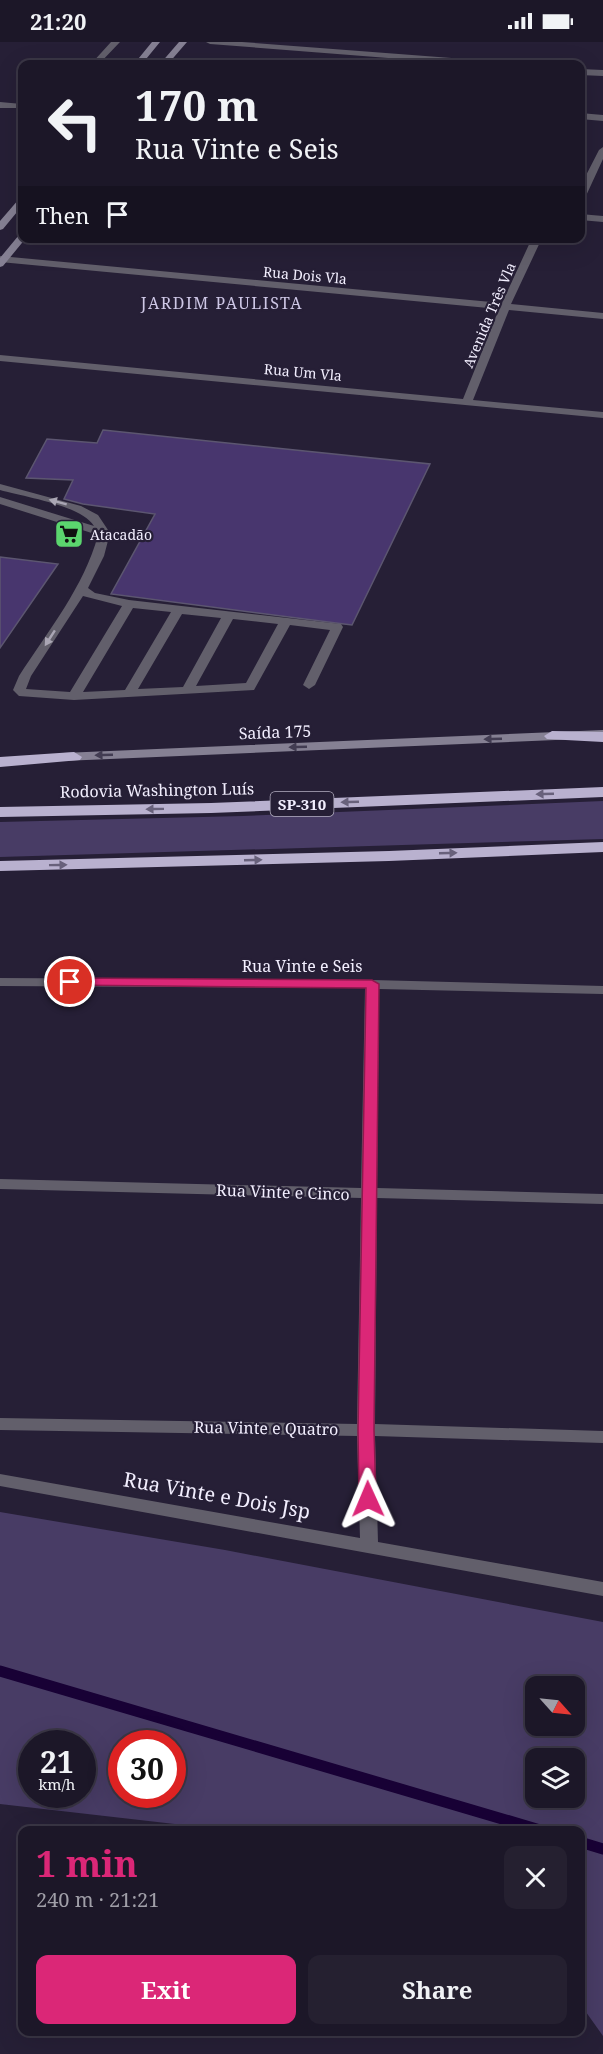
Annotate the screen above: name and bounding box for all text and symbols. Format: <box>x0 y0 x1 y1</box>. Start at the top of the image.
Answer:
text: 21:20 <box>30 6 86 36</box>
text: 170 m <box>135 76 259 133</box>
icon: left <box>36 84 114 162</box>
text: Rua Vinte e Seis <box>135 130 339 167</box>
icon: arrive <box>101 198 134 231</box>
text: Then <box>36 200 89 230</box>
street label: Avenida Três Vla <box>458 259 520 371</box>
street label: Rua Dois Vla <box>262 262 348 288</box>
district label: JARDIM PAULISTA <box>140 292 303 314</box>
street label: Rua Um Vla <box>263 359 343 385</box>
one-way arrow <box>48 497 67 507</box>
supermarket icon: Atacadão <box>53 518 85 550</box>
place label: Atacadão <box>90 525 152 544</box>
one-way arrow <box>45 630 56 646</box>
street label: Saída 175 <box>238 720 312 744</box>
one-way arrow <box>484 734 503 743</box>
one-way arrow <box>289 743 308 752</box>
one-way arrow <box>94 751 113 760</box>
street label: Rodovia Washington Luís <box>60 777 254 803</box>
one-way arrow <box>535 790 554 799</box>
road number: SP-310 <box>270 792 334 816</box>
one-way arrow <box>340 798 359 807</box>
one-way arrow <box>145 804 164 814</box>
one-way arrow <box>439 849 458 858</box>
one-way arrow <box>244 855 263 864</box>
one-way arrow <box>49 860 68 869</box>
street label: Rua Vinte e Seis <box>242 955 362 977</box>
pin <box>44 956 95 1007</box>
icon: arrive <box>53 965 86 998</box>
street label: Rua Vinte e Cinco <box>216 1179 350 1205</box>
street label: Rua Vinte e Quatro <box>194 1416 338 1440</box>
street label: Rua Vinte e Dois Jsp <box>122 1465 312 1525</box>
position arrow <box>336 1467 400 1531</box>
north arrow <box>525 1676 585 1736</box>
map controls <box>525 1676 585 1808</box>
speed limit sign: 30 <box>108 1730 186 1808</box>
text: 21 <box>40 1741 74 1782</box>
button: layers <box>525 1748 585 1808</box>
text: km/h <box>39 1774 75 1794</box>
text: 1 min <box>36 1839 138 1888</box>
button: close <box>504 1846 567 1909</box>
text: 240 m · 21:21 <box>36 1886 159 1913</box>
button: Exit <box>36 1955 296 2024</box>
button: Share <box>308 1955 567 2024</box>

